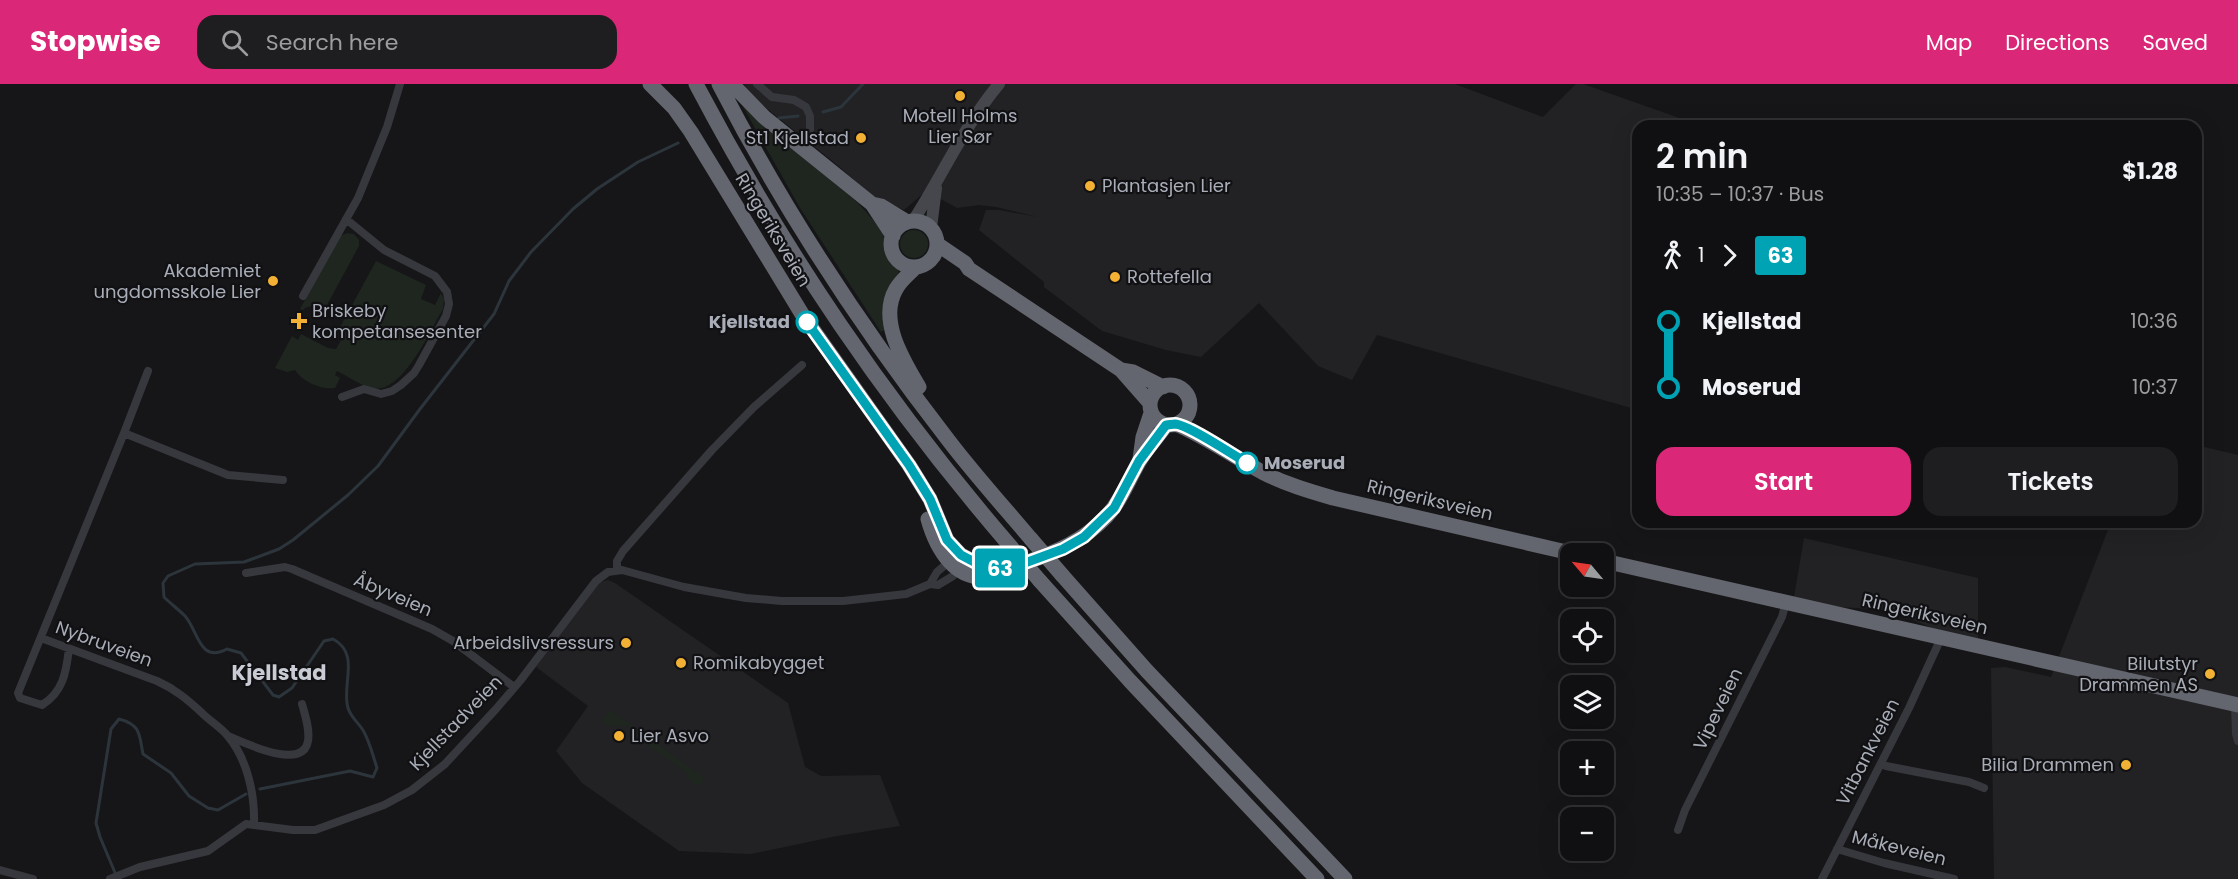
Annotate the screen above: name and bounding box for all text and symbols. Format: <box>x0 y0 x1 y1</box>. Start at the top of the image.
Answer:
search box <box>197 15 617 69</box>
text: Stopwise <box>30 22 161 61</box>
icon: search <box>218 26 251 59</box>
text: Search here <box>266 27 398 58</box>
text: Map <box>1926 28 1972 57</box>
text: Directions <box>2005 28 2109 57</box>
text: Saved <box>2142 28 2208 57</box>
marker: Motell Holms Lier Sør <box>953 89 967 103</box>
place label: Motell Holms Lier Sør <box>903 103 1017 149</box>
place label: St1 Kjellstad <box>746 125 849 150</box>
marker: St1 Kjellstad <box>854 131 868 145</box>
text: 2 min <box>1656 133 1748 180</box>
text: $1.28 <box>2122 156 2178 187</box>
street label: Ringeriksveien <box>730 168 817 291</box>
place label: Plantasjen Lier <box>1102 173 1231 198</box>
marker: Plantasjen Lier <box>1083 179 1097 193</box>
text: 10:35 – 10:37 · Bus <box>1656 180 1824 208</box>
icon: walk <box>1656 239 1689 272</box>
icon: forward <box>1713 239 1746 272</box>
text: 1 <box>1698 241 1704 269</box>
text: 63 <box>1767 241 1794 270</box>
place label: Akademiet ungdomsskole Lier <box>94 258 261 304</box>
place label: Rottefella <box>1127 264 1212 289</box>
marker: Rottefella <box>1108 270 1122 284</box>
marker: Akademiet ungdomsskole Lier <box>266 274 280 288</box>
place label: Briskeby kompetansesenter <box>312 298 482 344</box>
text: Kjellstad <box>1702 306 1801 337</box>
text: 10:36 <box>2130 307 2178 335</box>
place label: Kjellstad <box>709 309 790 334</box>
marker: Kjellstad <box>796 311 818 333</box>
marker: Briskeby kompetansesenter <box>290 312 308 330</box>
text: Moserud <box>1702 372 1801 403</box>
text: 10:37 <box>2132 373 2178 401</box>
button: Start <box>1656 447 1911 516</box>
button: Tickets <box>1923 447 2178 516</box>
place label: Moserud <box>1264 450 1345 475</box>
marker: Moserud <box>1236 452 1258 474</box>
street label: Ringeriksveien <box>1365 473 1495 526</box>
north arrow <box>1560 543 1614 597</box>
map controls <box>1560 543 1614 861</box>
line badge: 63 <box>973 548 1027 588</box>
text: 63 <box>987 554 1013 583</box>
street label: Åbyveien <box>350 567 436 622</box>
street label: Ringeriksveien <box>1860 587 1990 640</box>
button: locate <box>1560 609 1614 663</box>
street label: Nybruveien <box>52 614 156 673</box>
place label: Arbeidslivsressurs <box>453 630 614 655</box>
marker: Arbeidslivsressurs <box>619 636 633 650</box>
place label: Romikabygget <box>693 650 824 675</box>
place label: Bilutstyr Drammen AS <box>2079 651 2198 697</box>
marker: Romikabygget <box>674 656 688 670</box>
district label: Kjellstad <box>232 658 326 687</box>
street label: Vipeveien <box>1687 664 1748 754</box>
marker: Bilutstyr Drammen AS <box>2203 667 2217 681</box>
street label: Kjellstadveien <box>404 669 508 776</box>
button: layers <box>1560 675 1614 729</box>
street label: Vitbankveien <box>1830 694 1905 809</box>
place label: Lier Asvo <box>631 723 709 748</box>
marker: Lier Asvo <box>612 729 626 743</box>
button: + <box>1560 741 1614 795</box>
place label: Bilia Drammen <box>1981 752 2114 777</box>
marker: Bilia Drammen <box>2119 758 2133 772</box>
button: − <box>1560 807 1614 861</box>
street label: Måkeveien <box>1849 824 1949 871</box>

